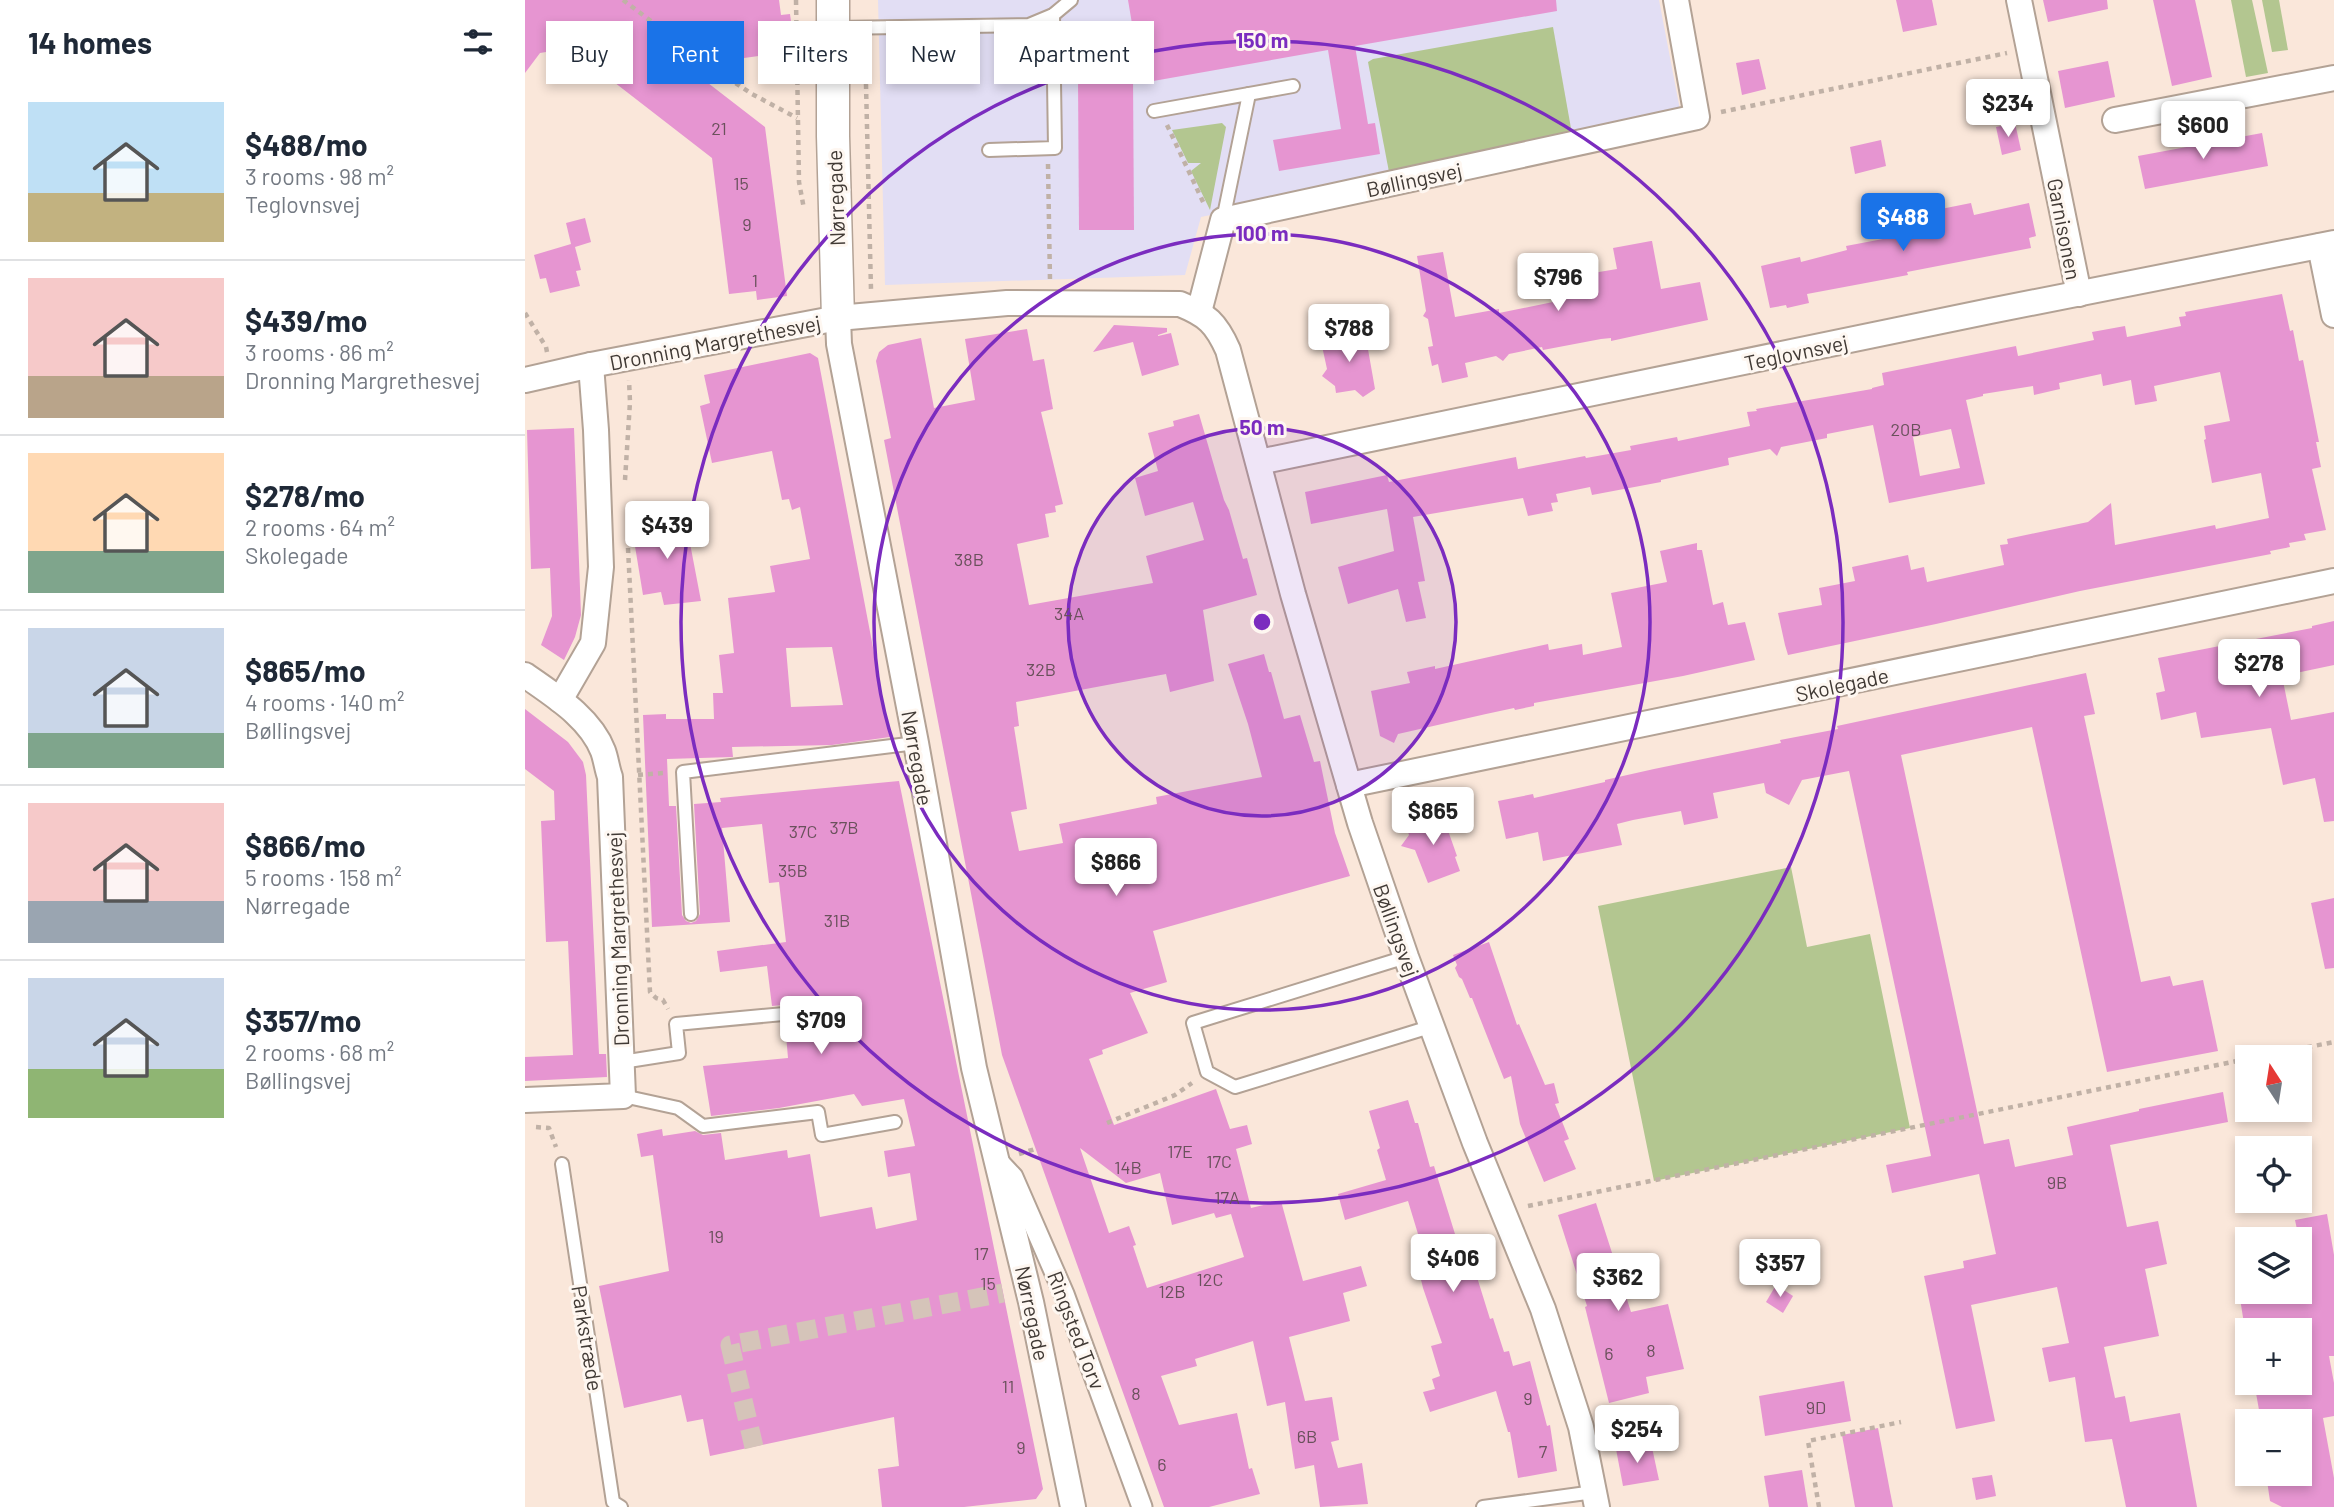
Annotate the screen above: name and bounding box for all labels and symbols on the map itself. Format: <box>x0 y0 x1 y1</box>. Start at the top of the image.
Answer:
text: 150 m <box>1236 27 1288 52</box>
pin: $234 <box>1967 80 2049 139</box>
pin: $600 <box>2162 102 2244 161</box>
house number: 21 <box>711 117 727 139</box>
street label: Nørregade <box>821 149 849 247</box>
street label: Bøllingsvej <box>1364 157 1464 201</box>
house number: 15 <box>733 172 749 194</box>
street label: Garnisonen <box>2043 176 2087 282</box>
pin: $488 <box>1862 194 1944 253</box>
house number: 9 <box>742 213 752 235</box>
text: 100 m <box>1235 220 1289 245</box>
pin: $796 <box>1517 254 1599 313</box>
house number: 1 <box>752 269 758 291</box>
pin: $788 <box>1308 304 1390 364</box>
street label: Dronning Margrethesvej <box>607 309 823 375</box>
street label: Teglovnsvej <box>1742 329 1850 375</box>
text: 50 m <box>1239 414 1285 439</box>
house number: 20B <box>1890 418 1922 440</box>
pin: $439 <box>626 502 708 561</box>
house number: 38B <box>954 548 984 570</box>
house number: 34A <box>1054 602 1084 624</box>
centre of rings <box>1250 610 1274 634</box>
pin: $278 <box>2218 640 2300 699</box>
house number: 32B <box>1026 658 1056 680</box>
street label: Skolegade <box>1793 662 1891 706</box>
street label: Nørregade <box>897 708 939 808</box>
pin: $865 <box>1392 788 1474 847</box>
house number: 37B <box>829 816 859 838</box>
house number: 37C <box>789 820 817 842</box>
street label: Dronning Margrethesvej <box>601 831 633 1047</box>
pin: $866 <box>1075 838 1157 898</box>
house number: 35B <box>778 859 808 881</box>
street label: Bøllingsvej <box>1369 880 1425 980</box>
house number: 31B <box>824 909 850 931</box>
pin: $709 <box>780 996 862 1056</box>
north arrow <box>2235 1045 2312 1122</box>
house number: 17E <box>1167 1140 1193 1162</box>
house number: 17C <box>1206 1150 1232 1172</box>
house number: 14B <box>1114 1156 1142 1178</box>
house number: 9B <box>2047 1171 2067 1193</box>
house number: 17A <box>1214 1186 1240 1208</box>
house number: 19 <box>708 1225 724 1247</box>
pin: $406 <box>1412 1234 1494 1294</box>
pin: $357 <box>1739 1240 1821 1299</box>
house number: 17 <box>974 1242 989 1264</box>
pin: $362 <box>1577 1254 1659 1313</box>
street label: Nørregade <box>1011 1263 1055 1363</box>
street label: Ringsted Torv <box>1043 1267 1111 1393</box>
house number: 12C <box>1197 1268 1223 1290</box>
house number: 15 <box>980 1272 996 1294</box>
house number: 12B <box>1158 1280 1186 1302</box>
street label: Parkstræde <box>567 1283 609 1393</box>
house number: 8 <box>1646 1339 1656 1361</box>
house number: 6 <box>1604 1342 1614 1364</box>
house number: 11 <box>1002 1375 1014 1397</box>
house number: 8 <box>1131 1382 1141 1404</box>
house number: 9 <box>1523 1387 1533 1409</box>
house number: 9D <box>1806 1396 1826 1418</box>
pin: $254 <box>1596 1406 1678 1465</box>
house number: 6B <box>1297 1425 1317 1447</box>
house number: 9 <box>1016 1436 1026 1458</box>
house number: 7 <box>1539 1440 1548 1462</box>
house number: 6 <box>1157 1453 1167 1475</box>

